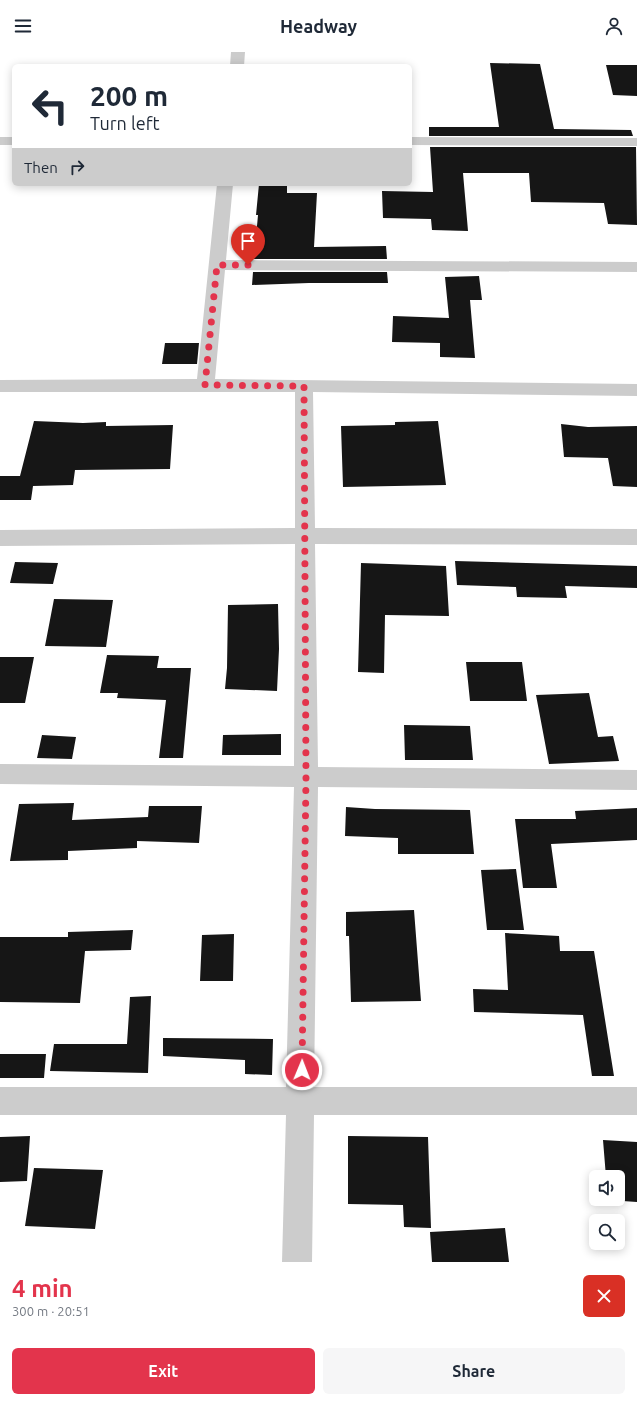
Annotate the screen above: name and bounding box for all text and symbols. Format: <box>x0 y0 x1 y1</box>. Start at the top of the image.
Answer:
icon: menu <box>12 15 34 37</box>
icon: person <box>603 15 625 37</box>
text: Headway <box>280 16 357 36</box>
icon: left <box>24 80 76 132</box>
text: 200 m <box>90 80 168 111</box>
text: Turn left <box>90 113 160 133</box>
icon: right <box>66 156 88 178</box>
text: Then <box>24 159 58 176</box>
pin <box>231 224 265 265</box>
icon: arrive <box>237 230 259 252</box>
position arrow <box>281 1049 323 1091</box>
map controls <box>589 1170 625 1250</box>
button: sound <box>589 1170 625 1206</box>
button: search <box>589 1214 625 1250</box>
text: 4 min <box>12 1275 73 1302</box>
button: close <box>583 1275 625 1317</box>
text: 300 m · 20:51 <box>12 1304 90 1318</box>
button: Exit <box>12 1348 315 1394</box>
button: Share <box>323 1348 625 1394</box>

